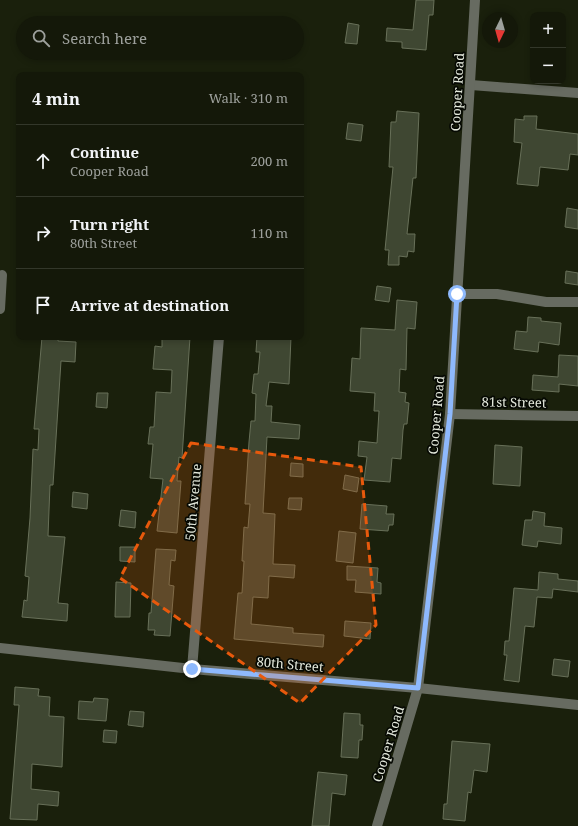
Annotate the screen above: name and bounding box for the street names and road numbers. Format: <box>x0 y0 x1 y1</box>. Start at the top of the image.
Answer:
street label: Cooper Road <box>446 52 468 132</box>
street label: Cooper Road <box>424 375 448 455</box>
street label: 81st Street <box>482 392 547 412</box>
street label: 50th Avenue <box>181 463 205 541</box>
street label: 80th Street <box>256 652 325 676</box>
street label: Cooper Road <box>368 704 408 784</box>

